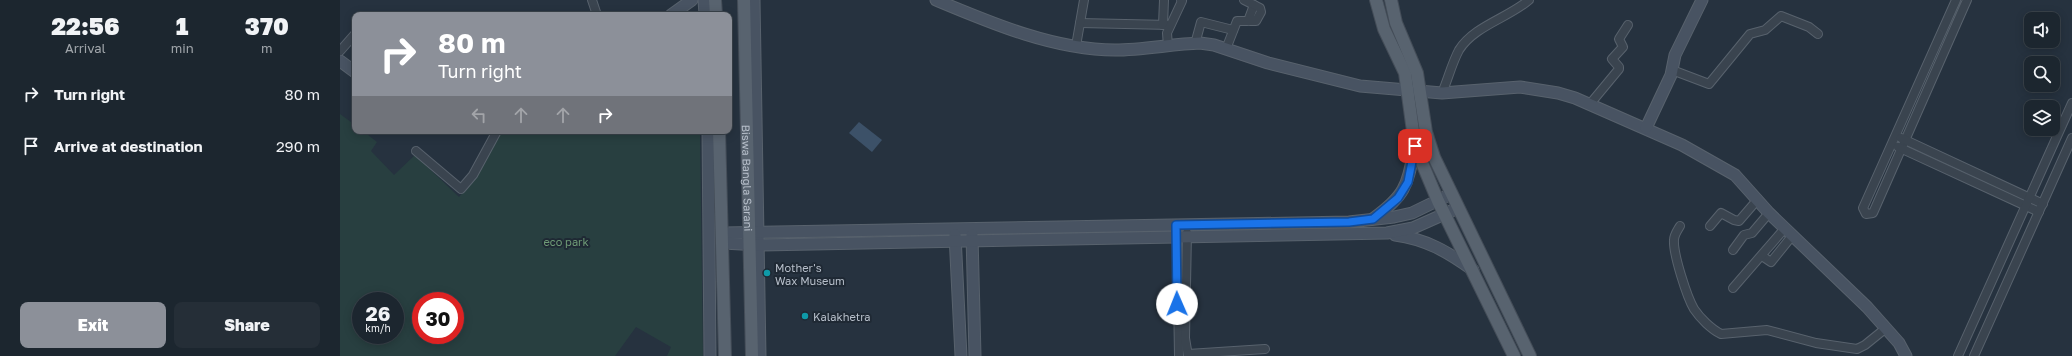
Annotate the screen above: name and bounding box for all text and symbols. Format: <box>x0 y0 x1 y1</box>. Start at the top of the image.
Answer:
text: 22:56 <box>51 11 120 40</box>
text: 1 <box>176 11 188 40</box>
text: 370 <box>245 11 289 40</box>
map controls <box>2024 12 2060 136</box>
button: sound <box>2024 12 2060 48</box>
text: 80 m <box>438 26 506 59</box>
icon: right <box>372 28 424 80</box>
text: Arrival <box>65 40 106 56</box>
text: min <box>171 40 194 56</box>
text: m <box>261 40 273 56</box>
button: search <box>2024 56 2060 92</box>
text: Turn right <box>438 60 522 82</box>
icon: right <box>20 83 42 105</box>
text: Turn right <box>54 85 125 103</box>
text: 80 m <box>285 85 320 103</box>
button: layers <box>2024 100 2060 136</box>
icon: left <box>468 104 490 126</box>
icon: ahead <box>510 104 532 126</box>
icon: ahead <box>552 104 574 126</box>
icon: right <box>594 104 616 126</box>
street label: Biswa Bangla Sarani <box>740 124 756 232</box>
pin <box>1398 129 1432 163</box>
icon: arrive <box>20 135 42 157</box>
icon: arrive <box>1404 135 1426 157</box>
text: Arrive at destination <box>54 137 203 155</box>
text: 290 m <box>276 137 320 155</box>
park label: eco park <box>543 235 589 248</box>
place label: Mother's Wax Museum <box>775 261 845 287</box>
marker: Mother's Wax Museum <box>762 268 772 278</box>
position arrow <box>1156 283 1198 325</box>
speed limit sign: 30 <box>412 292 464 344</box>
text: 26 <box>366 301 390 325</box>
button: Exit <box>20 302 166 348</box>
button: Share <box>174 302 320 348</box>
place label: Kalakhetra <box>813 310 871 323</box>
marker: Kalakhetra <box>800 311 810 321</box>
text: km/h <box>365 322 391 334</box>

